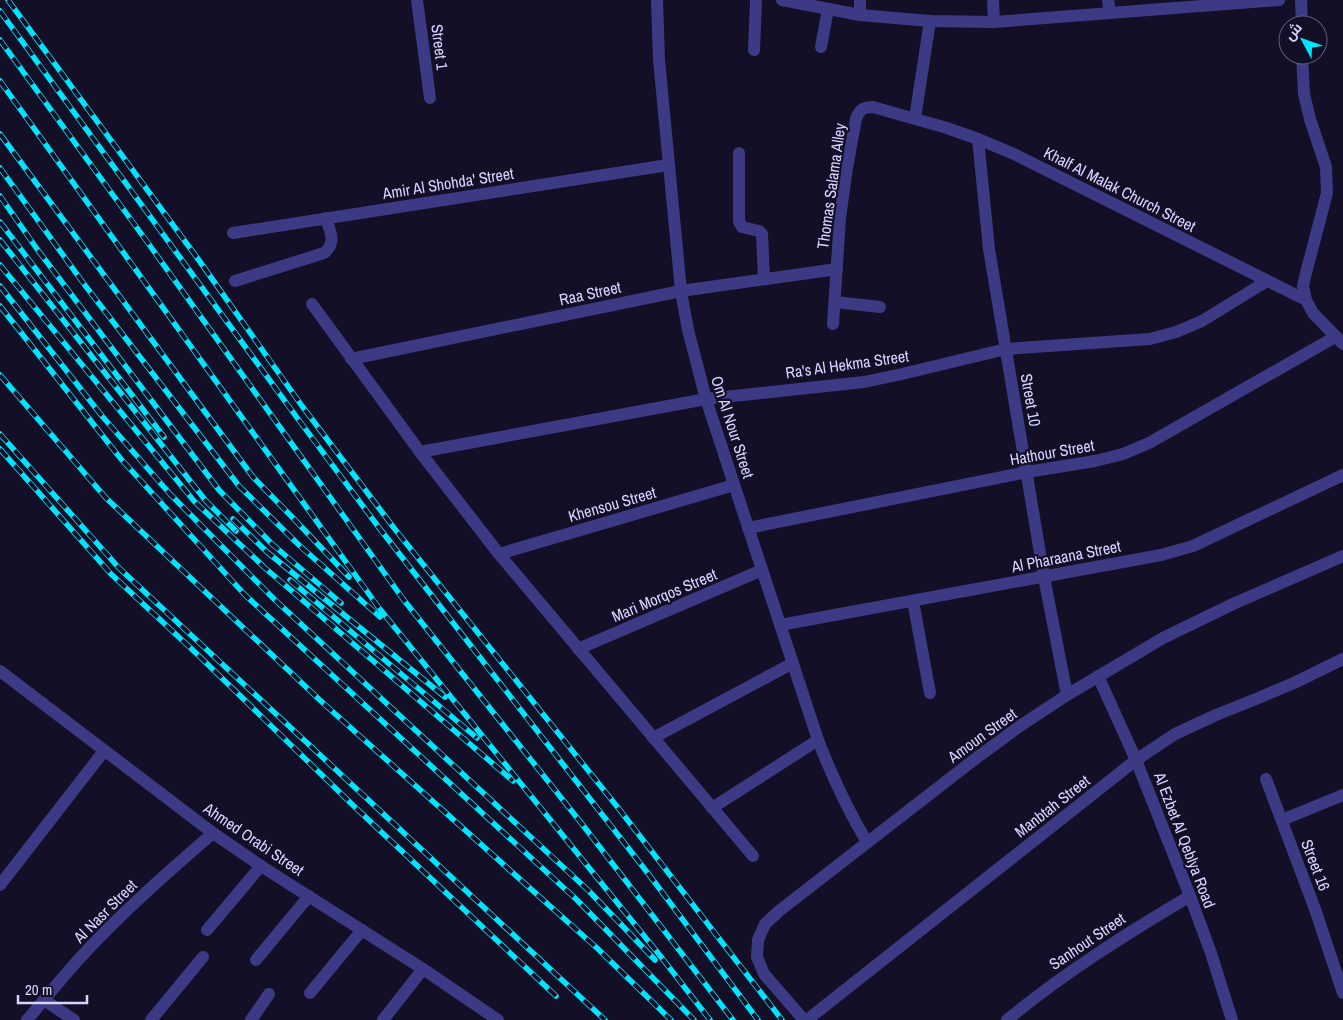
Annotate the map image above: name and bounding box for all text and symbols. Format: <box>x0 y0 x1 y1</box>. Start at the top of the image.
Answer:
north arrow <box>1278 15 1328 65</box>
text: ش <box>1281 19 1306 44</box>
street label: Street 1 <box>426 23 454 72</box>
street label: Thomas Salama Alley <box>811 121 851 250</box>
street label: Khalf Al Malak Church Street <box>1040 141 1200 237</box>
street label: Amir Al Shohda' Street <box>380 162 515 204</box>
street label: Raa Street <box>557 276 623 310</box>
street label: Ra's Al Hekma Street <box>784 344 910 384</box>
street label: Street 10 <box>1016 372 1046 428</box>
street label: Om Al Nour Street <box>706 373 760 481</box>
street label: Hathour Street <box>1008 434 1096 470</box>
street label: Khensou Street <box>565 481 659 527</box>
street label: Al Pharaana Street <box>1009 535 1123 578</box>
street label: Mari Morqos Street <box>608 563 720 627</box>
street label: Amoun Street <box>942 702 1021 768</box>
street label: Al Ezbet Al Qeblya Road <box>1149 768 1221 911</box>
street label: Manbtah Street <box>1010 770 1094 842</box>
street label: Ahmed Orabi Street <box>199 797 309 881</box>
street label: Street 16 <box>1296 836 1336 894</box>
street label: Al Nasr Street <box>68 874 142 948</box>
street label: Sanhout Street <box>1045 907 1130 975</box>
scale bar <box>18 972 86 1004</box>
text: 20 m <box>25 979 52 1000</box>

